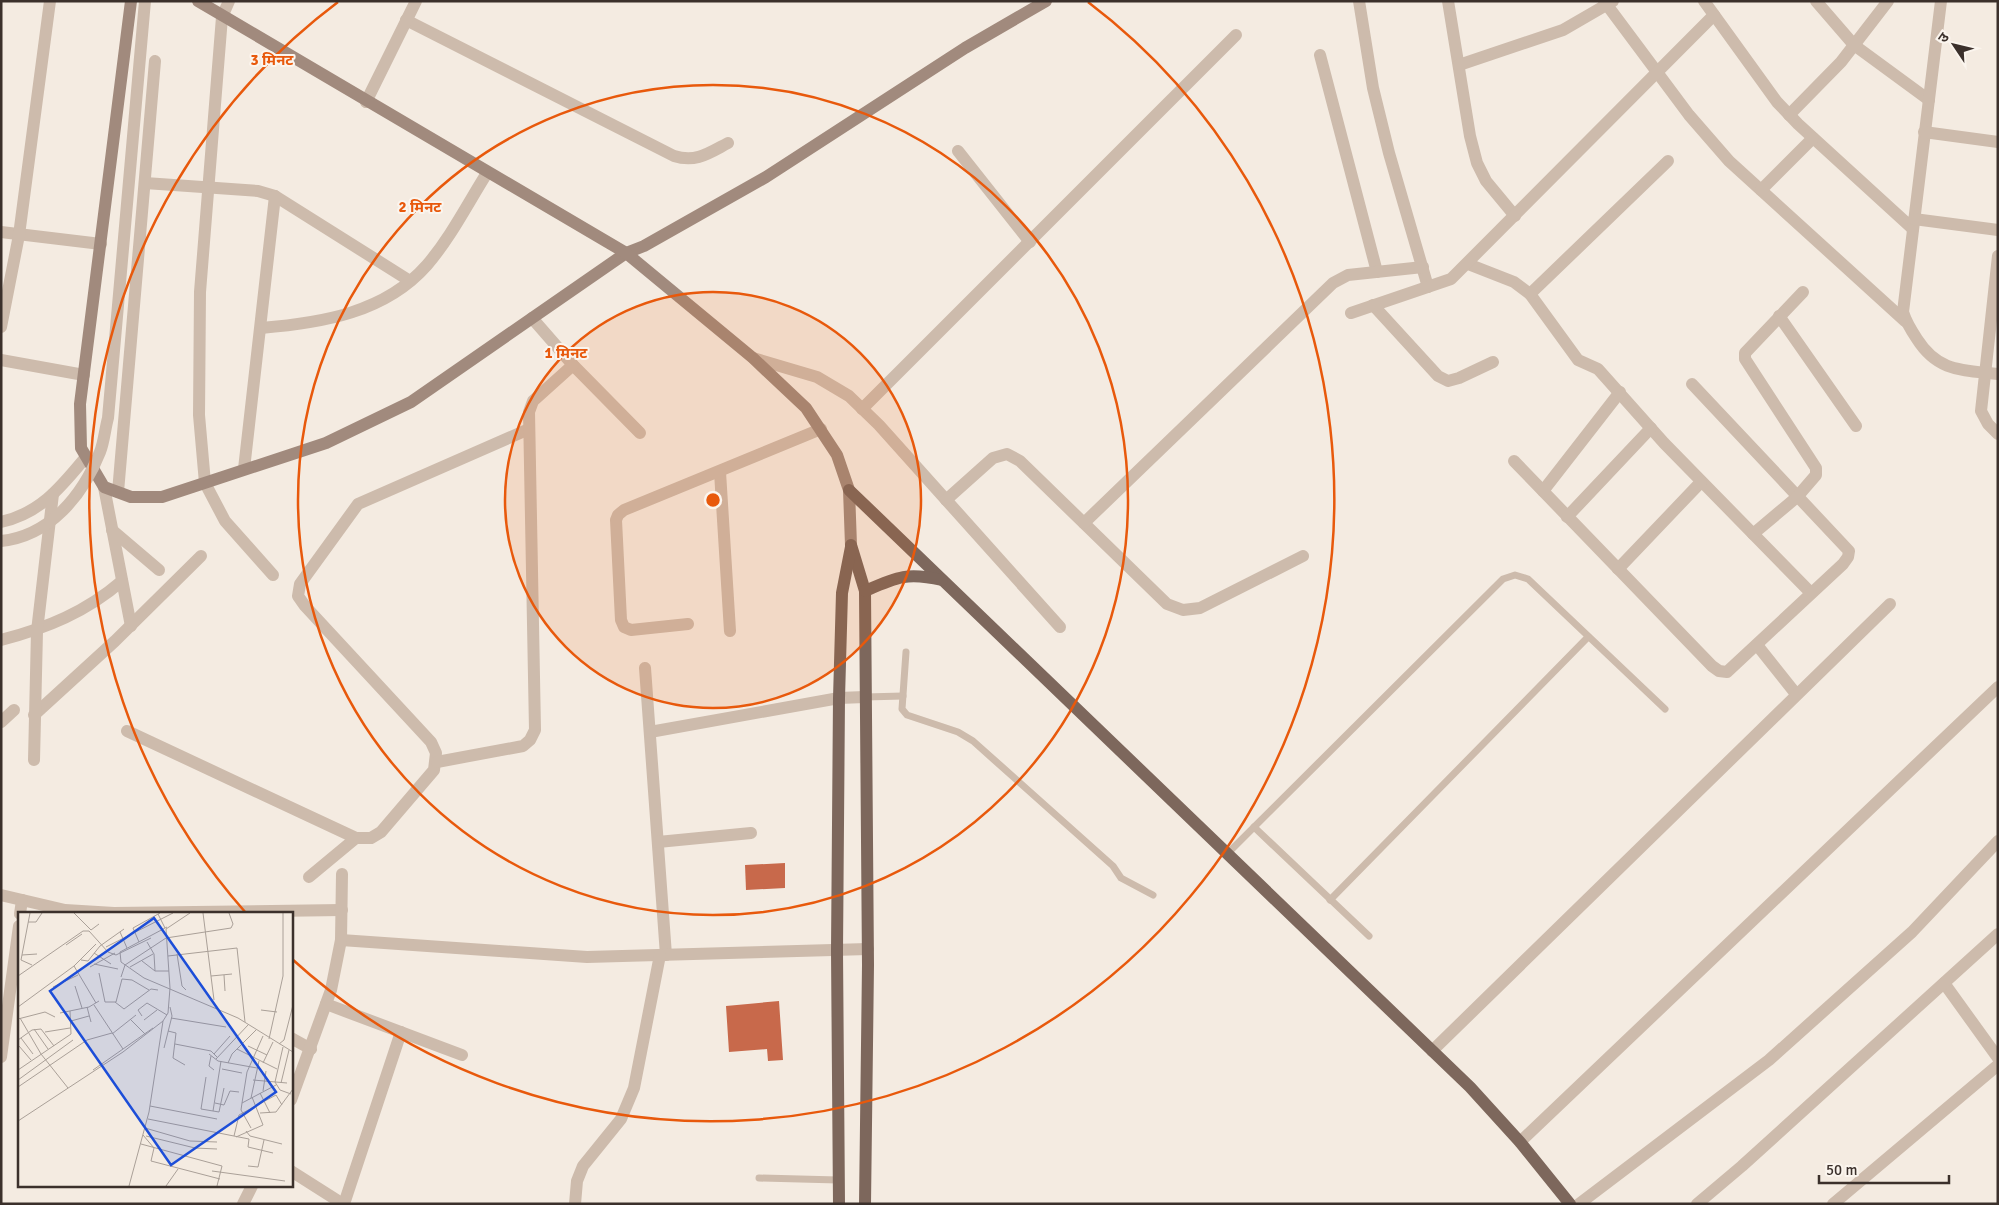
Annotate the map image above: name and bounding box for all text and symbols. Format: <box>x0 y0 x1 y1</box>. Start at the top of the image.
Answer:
north arrow <box>1929 20 1979 70</box>
text: उ <box>1934 29 1954 46</box>
text: 3 मिनट <box>251 51 294 69</box>
text: 2 मिनट <box>399 198 442 216</box>
text: 1 मिनट <box>545 344 588 362</box>
centre of rings <box>704 491 722 509</box>
inset map <box>18 912 292 1188</box>
scale bar <box>1819 1152 1949 1184</box>
text: 50 m <box>1826 1161 1857 1179</box>

